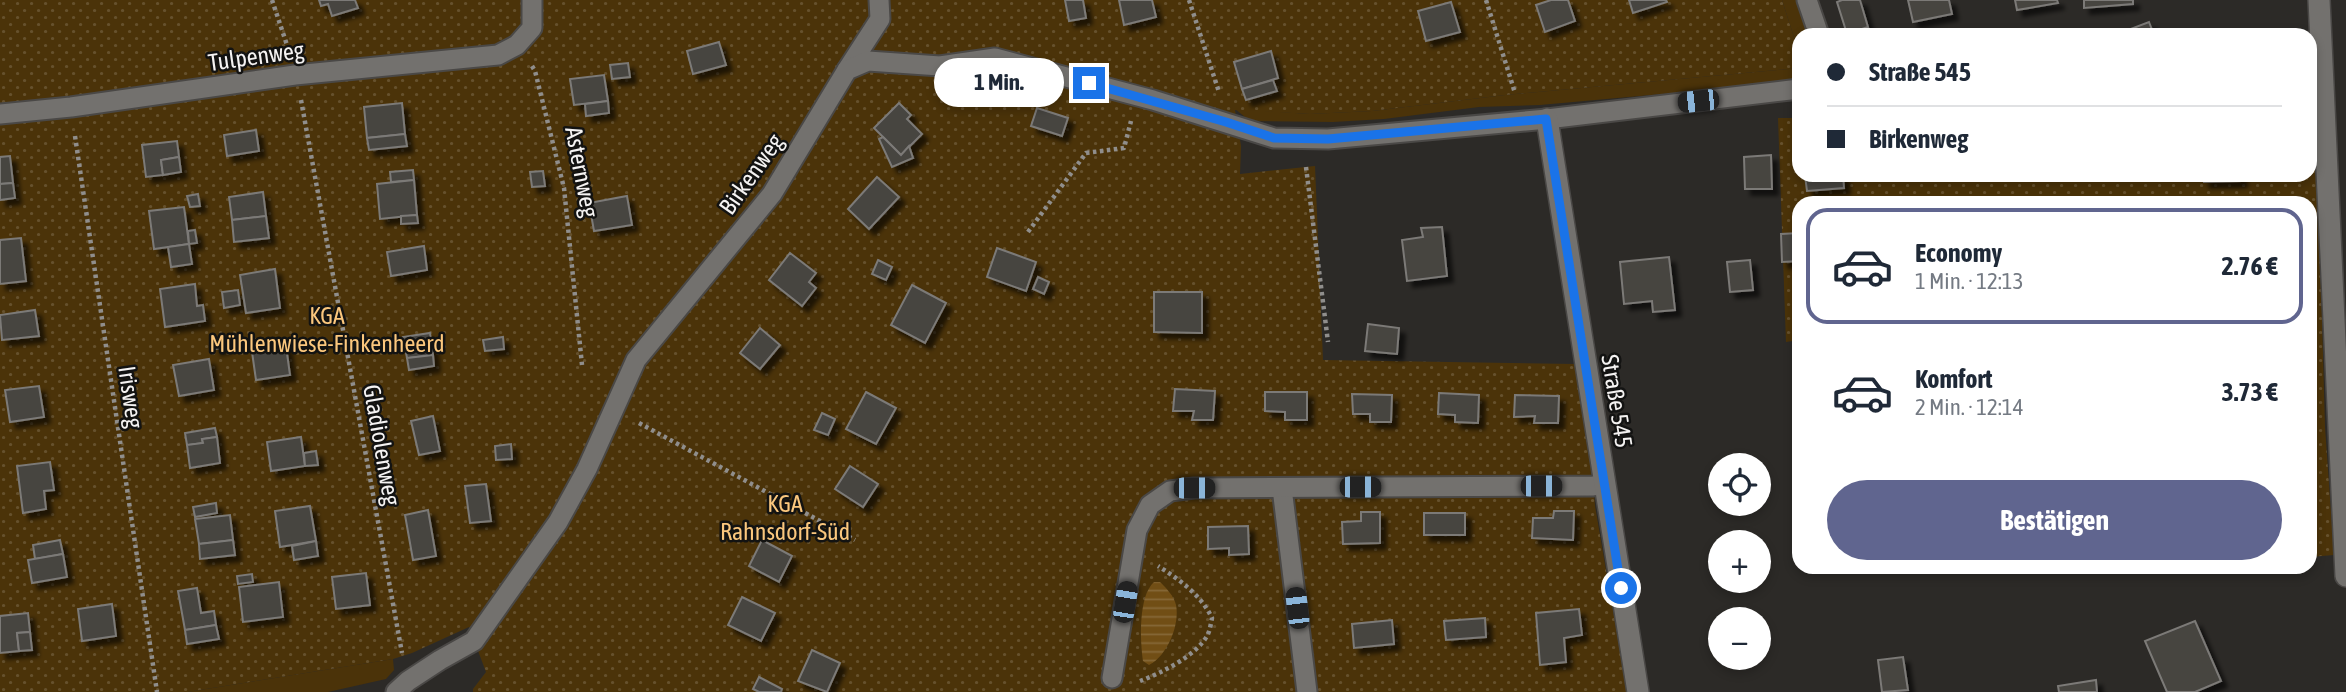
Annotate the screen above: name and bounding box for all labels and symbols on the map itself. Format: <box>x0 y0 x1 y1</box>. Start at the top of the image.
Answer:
street label: Tulpenweg <box>206 36 306 76</box>
callout: 1 Min. <box>935 58 1064 108</box>
route end <box>1073 67 1105 99</box>
car <box>1677 88 1720 114</box>
street label: Asternweg <box>560 124 604 220</box>
street label: Birkenweg <box>714 128 789 219</box>
park label: KGA Mühlenwiese-Finkenheerd <box>209 302 445 357</box>
street label: Straße 545 <box>1596 352 1638 450</box>
street label: Irisweg <box>113 364 149 430</box>
street label: Gladiolenweg <box>358 382 406 508</box>
car <box>1521 476 1563 497</box>
car <box>1340 477 1382 498</box>
car <box>1174 478 1216 499</box>
park label: KGA Rahnsdorf-Süd <box>720 490 850 545</box>
route start <box>1605 572 1637 604</box>
car <box>1112 580 1139 624</box>
car <box>1285 586 1310 630</box>

